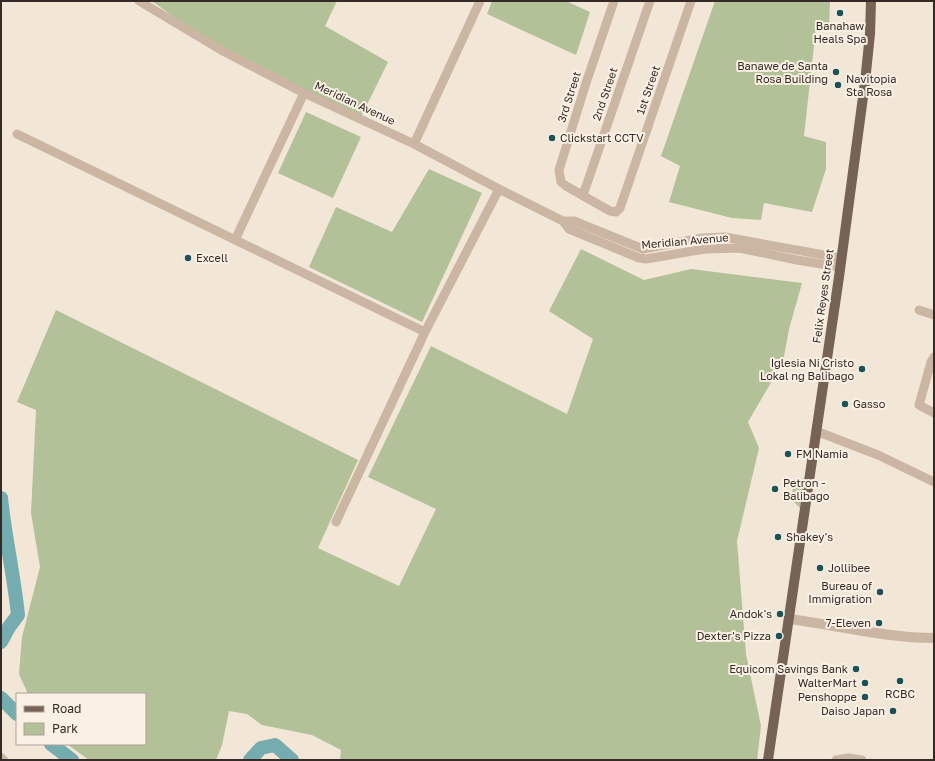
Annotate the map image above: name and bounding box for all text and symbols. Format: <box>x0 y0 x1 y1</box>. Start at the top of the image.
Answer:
marker: Banahaw Heals Spa <box>835 8 845 18</box>
place label: Banahaw Heals Spa <box>813 19 867 45</box>
place label: Banawe de Santa Rosa Building <box>737 59 828 85</box>
street label: 1st Street <box>633 64 662 116</box>
street label: 2nd Street <box>589 66 620 122</box>
marker: Banawe de Santa Rosa Building <box>831 67 841 77</box>
street label: 3rd Street <box>554 70 583 124</box>
place label: Navitopia Sta Rosa <box>846 72 896 98</box>
street label: Meridian Avenue <box>313 78 398 127</box>
marker: Navitopia Sta Rosa <box>833 80 843 90</box>
place label: Clickstart CCTV <box>560 131 644 144</box>
marker: Clickstart CCTV <box>547 133 557 143</box>
street label: Meridian Avenue <box>641 230 729 251</box>
street label: Felix Reyes Street <box>809 248 836 344</box>
place label: Excell <box>196 251 228 264</box>
marker: Excell <box>183 253 193 263</box>
place label: Iglesia Ni Cristo Lokal ng Balibago <box>760 356 854 382</box>
marker: Iglesia Ni Cristo Lokal ng Balibago <box>857 364 867 374</box>
place label: Gasso <box>853 397 886 410</box>
marker: Gasso <box>840 399 850 409</box>
place label: FM Namia <box>796 447 848 460</box>
marker: FM Namia <box>783 449 793 459</box>
place label: Petron - Balibago <box>783 476 830 502</box>
marker: Petron - Balibago <box>770 484 780 494</box>
place label: Shakey's <box>786 530 833 543</box>
marker: Shakey's <box>773 532 783 542</box>
place label: Jollibee <box>828 561 870 574</box>
marker: Jollibee <box>815 563 825 573</box>
place label: Bureau of Immigration <box>808 579 872 605</box>
marker: Bureau of Immigration <box>875 587 885 597</box>
place label: Andok's <box>730 607 772 620</box>
marker: Andok's <box>775 609 785 619</box>
place label: 7-Eleven <box>826 616 871 629</box>
marker: 7-Eleven <box>874 618 884 628</box>
place label: Dexter's Pizza <box>697 629 771 642</box>
marker: Dexter's Pizza <box>774 631 784 641</box>
place label: Equicom Savings Bank <box>729 662 848 675</box>
marker: Equicom Savings Bank <box>851 664 861 674</box>
place label: WalterMart <box>798 676 857 689</box>
marker: RCBC <box>895 676 905 686</box>
marker: WalterMart <box>860 678 870 688</box>
place label: RCBC <box>885 687 915 700</box>
place label: Penshoppe <box>798 690 857 703</box>
marker: Penshoppe <box>860 692 870 702</box>
legend <box>16 693 146 745</box>
text: Road <box>52 701 81 716</box>
place label: Daiso Japan <box>821 704 885 717</box>
marker: Daiso Japan <box>888 706 898 716</box>
text: Park <box>52 721 78 736</box>

